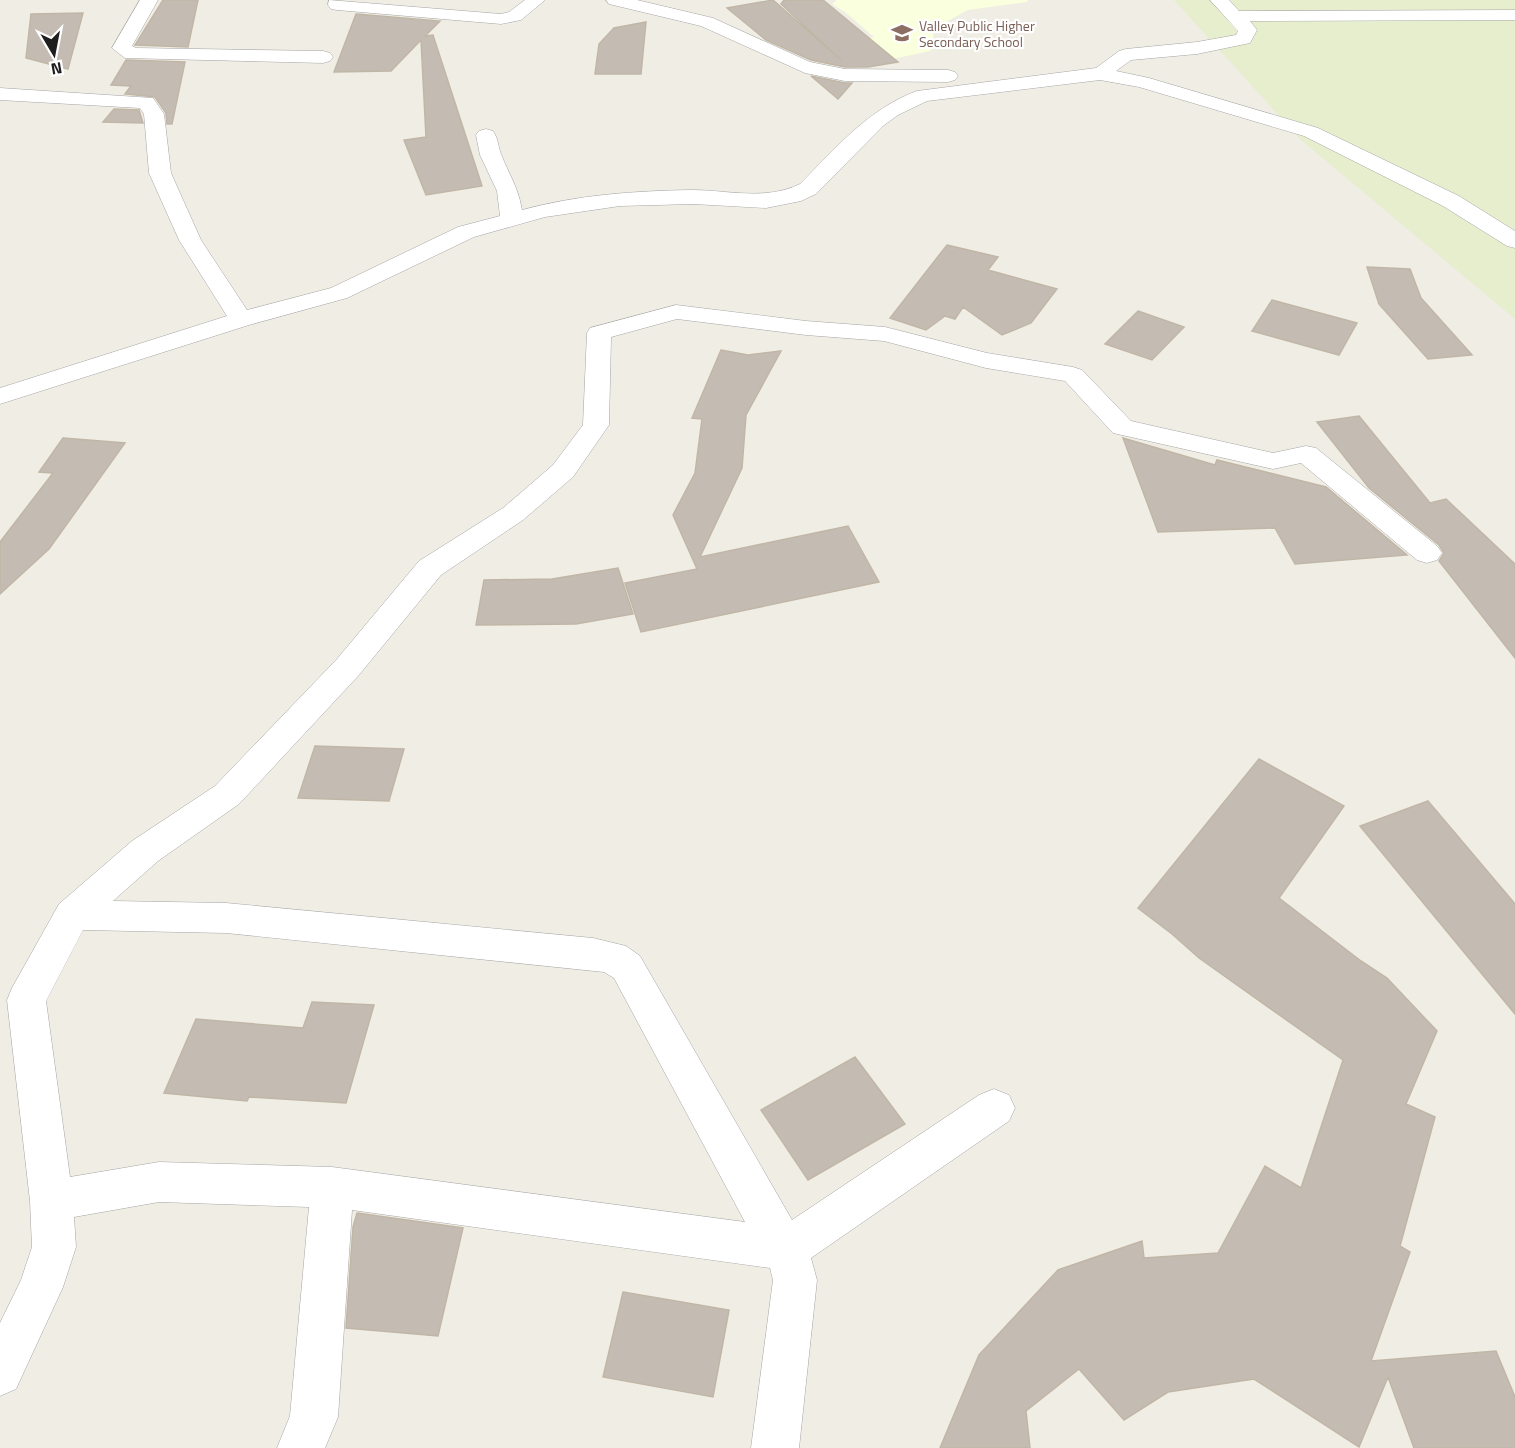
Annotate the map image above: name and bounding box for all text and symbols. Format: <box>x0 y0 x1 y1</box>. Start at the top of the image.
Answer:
place label: Valley Public Higher Secondary School <box>919 15 1035 52</box>
school or university icon: Valley Public Higher Secondary School <box>890 21 914 45</box>
north arrow <box>24 24 84 84</box>
text: N <box>49 56 64 82</box>

